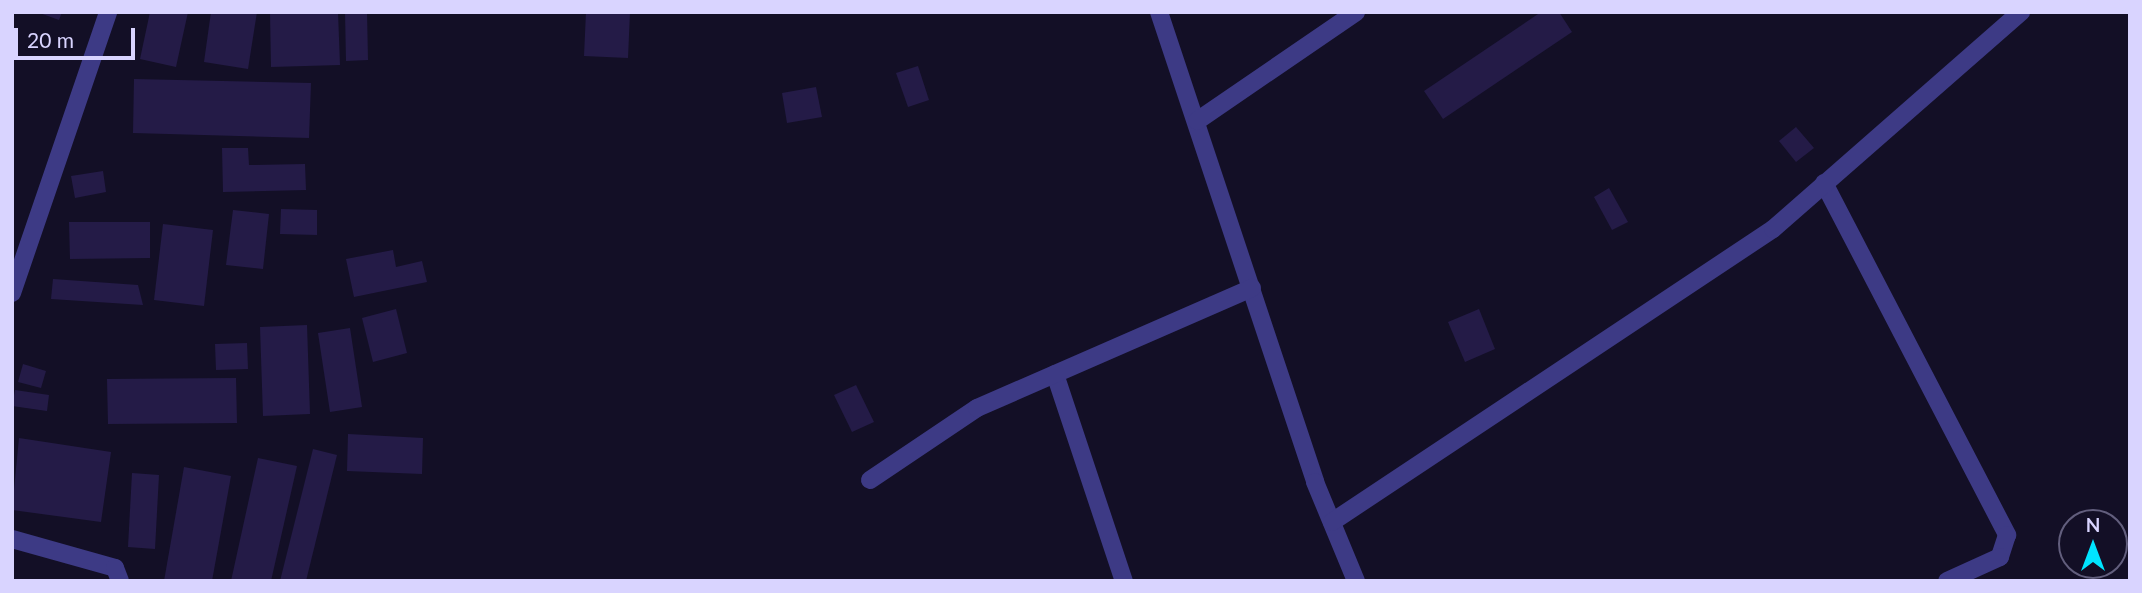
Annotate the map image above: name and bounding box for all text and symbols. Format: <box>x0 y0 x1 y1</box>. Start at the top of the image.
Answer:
scale bar <box>18 14 138 58</box>
text: 20 m <box>27 27 74 52</box>
north arrow <box>2058 509 2128 579</box>
text: N <box>2086 513 2100 536</box>

